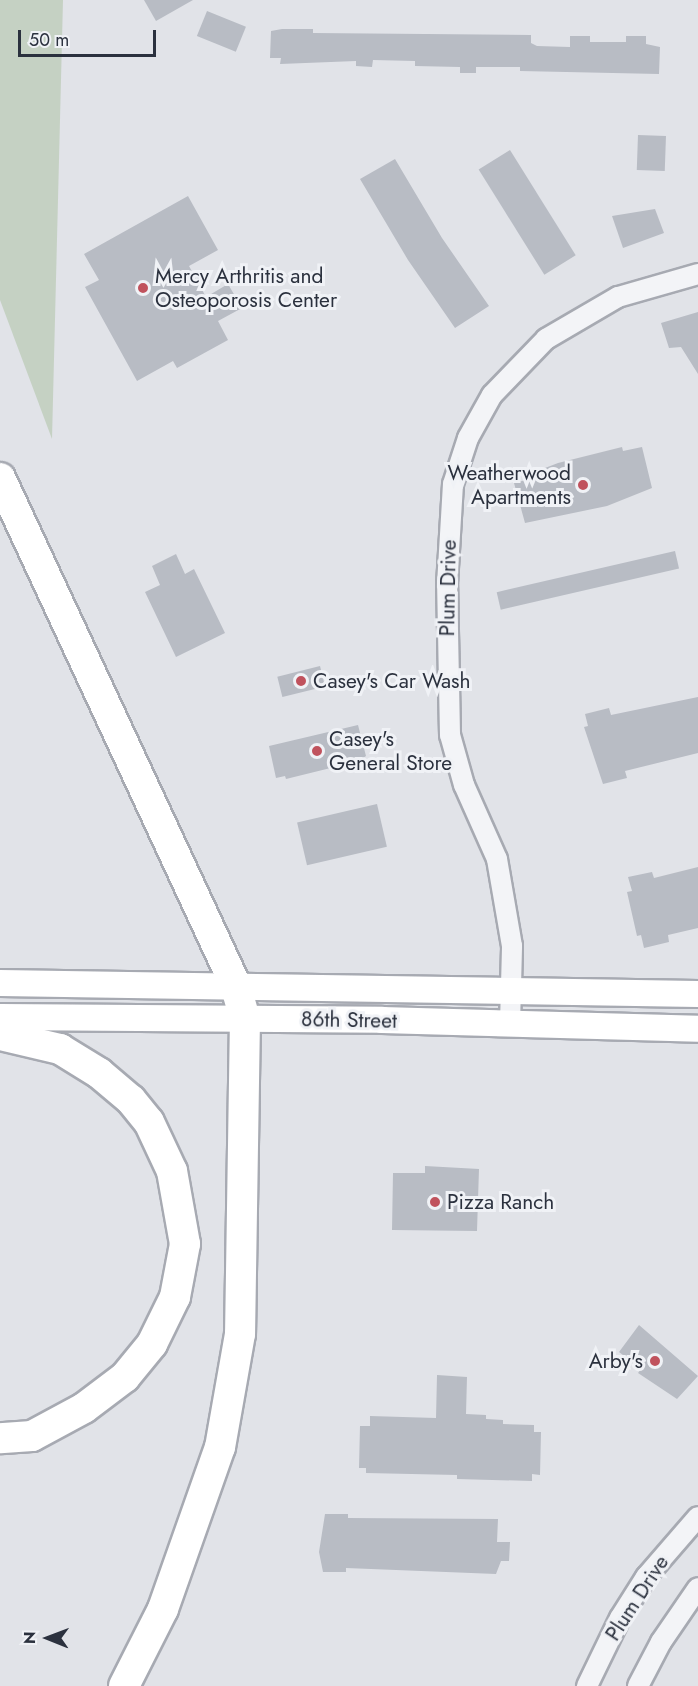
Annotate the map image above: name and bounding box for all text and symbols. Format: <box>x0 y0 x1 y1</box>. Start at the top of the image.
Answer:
scale bar <box>21 18 159 56</box>
text: 50 m <box>29 27 69 53</box>
place label: Mercy Arthritis and Osteoporosis Center <box>155 263 337 313</box>
marker: Mercy Arthritis and Osteoporosis Center <box>136 281 150 295</box>
place label: Weatherwood Apartments <box>447 460 571 510</box>
marker: Weatherwood Apartments <box>576 478 590 492</box>
street label: Plum Drive <box>435 539 461 637</box>
place label: Casey's Car Wash <box>313 668 471 694</box>
marker: Casey's Car Wash <box>294 674 308 688</box>
place label: Casey's General Store <box>329 726 452 776</box>
marker: Casey's General Store <box>310 744 324 758</box>
street label: 86th Street <box>301 1007 397 1033</box>
place label: Pizza Ranch <box>447 1189 554 1215</box>
marker: Pizza Ranch <box>428 1195 442 1209</box>
place label: Arby's <box>589 1348 643 1374</box>
marker: Arby's <box>648 1354 662 1368</box>
street label: Plum Drive <box>600 1551 674 1645</box>
north arrow <box>18 1608 78 1668</box>
text: N <box>18 1631 41 1644</box>

